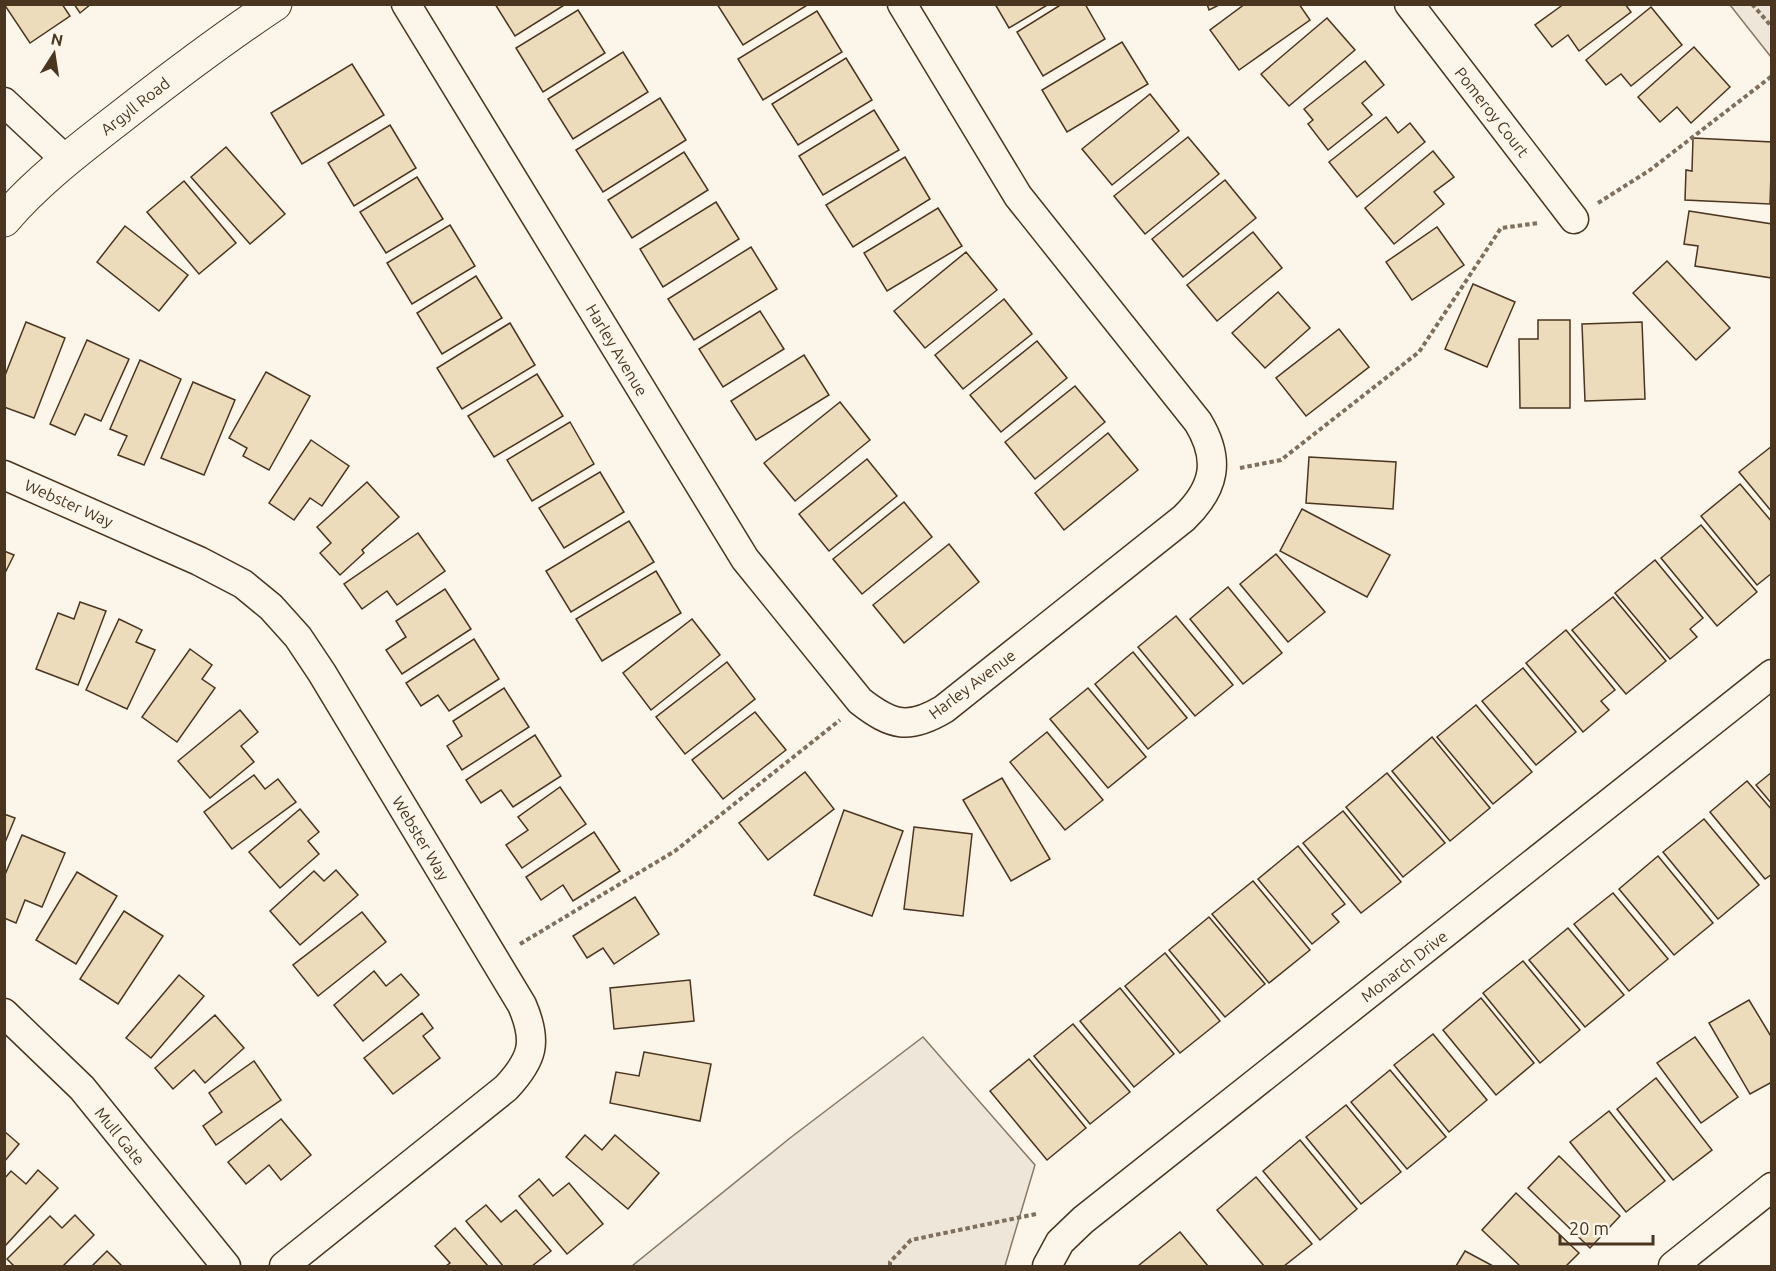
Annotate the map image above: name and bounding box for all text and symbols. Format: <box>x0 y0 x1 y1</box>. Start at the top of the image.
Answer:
north arrow <box>24 24 84 84</box>
text: N <box>49 29 65 49</box>
street label: Pomeroy Court <box>1451 64 1533 161</box>
street label: Argyll Road <box>97 74 173 138</box>
street label: Harley Avenue <box>583 301 651 399</box>
street label: Webster Way <box>22 475 116 531</box>
street label: Harley Avenue <box>925 646 1019 722</box>
street label: Webster Way <box>389 793 453 884</box>
street label: Monarch Drive <box>1357 927 1451 1005</box>
street label: Mull Gate <box>91 1104 149 1168</box>
scale bar <box>1560 1208 1653 1246</box>
text: 20 m <box>1569 1218 1609 1238</box>

